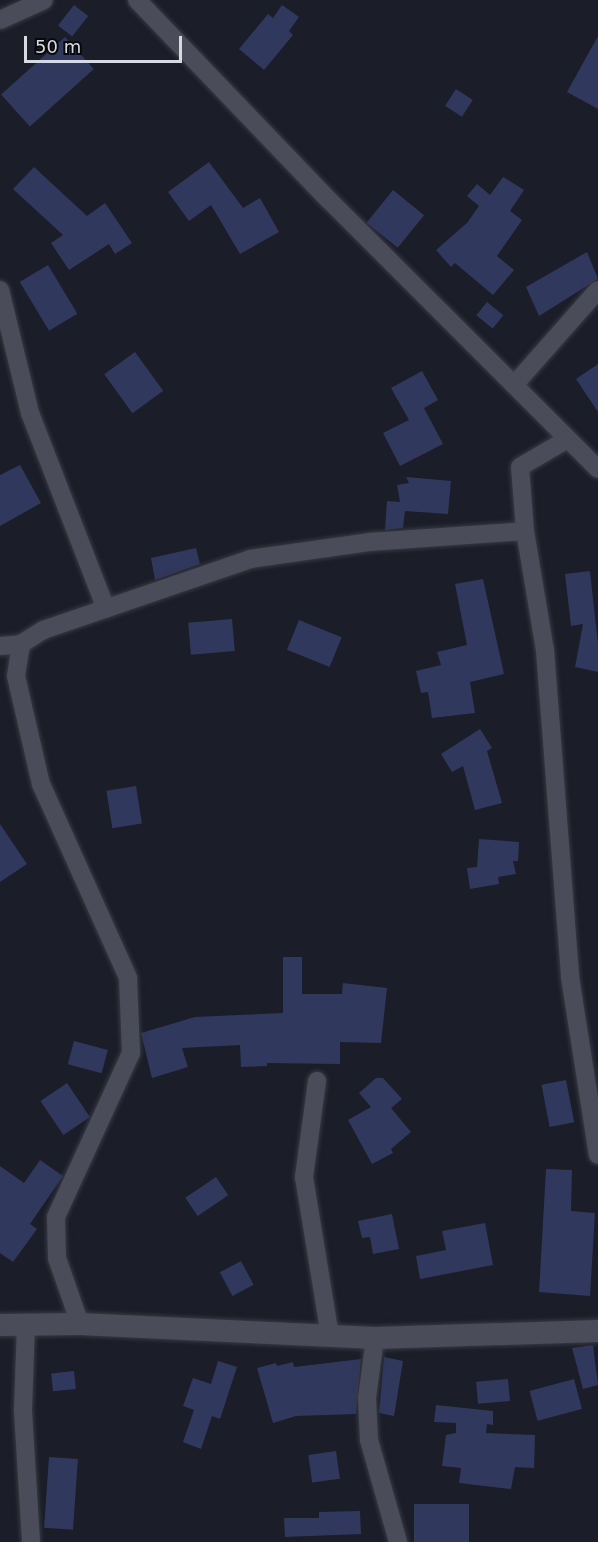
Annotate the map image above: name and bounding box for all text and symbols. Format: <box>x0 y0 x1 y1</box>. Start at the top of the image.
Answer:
scale bar <box>27 24 184 62</box>
text: 50 m <box>35 36 81 57</box>

